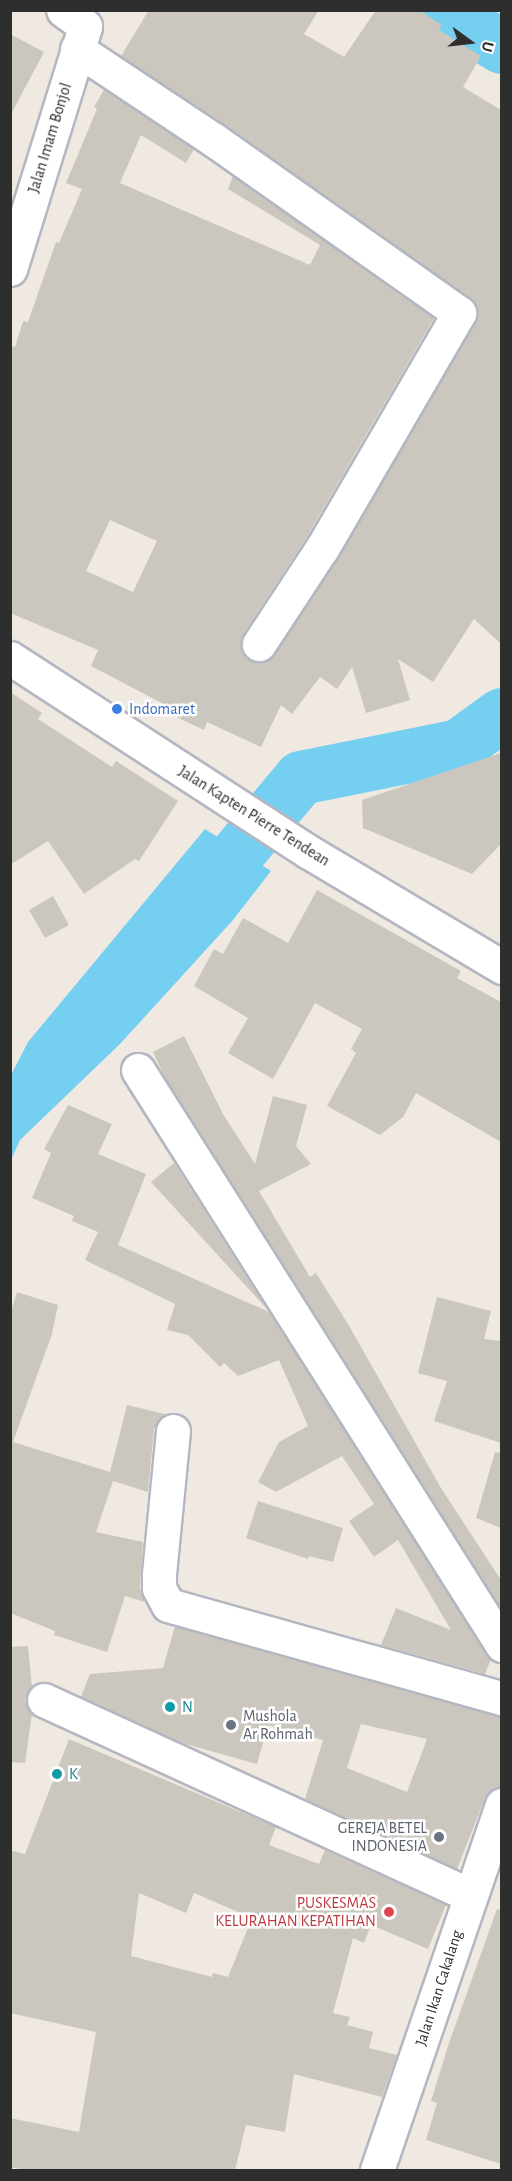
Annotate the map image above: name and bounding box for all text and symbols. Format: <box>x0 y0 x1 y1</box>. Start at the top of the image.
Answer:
north arrow <box>440 12 500 72</box>
text: U <box>478 40 496 54</box>
street label: Jalan Imam Bonjol <box>24 81 76 195</box>
place label: Indomaret <box>129 699 195 719</box>
marker: Indomaret <box>110 702 124 716</box>
street label: Jalan Kapten Pierre Tendean <box>175 762 333 870</box>
place label: N <box>182 1697 193 1717</box>
marker: N <box>163 1700 177 1714</box>
place label: Mushola Ar Rohmah <box>243 1706 313 1744</box>
marker: Mushola Ar Rohmah <box>224 1718 238 1732</box>
place label: K <box>69 1764 78 1784</box>
marker: K <box>50 1767 64 1781</box>
place label: GEREJA BETEL INDONESIA <box>338 1818 427 1856</box>
marker: GEREJA BETEL INDONESIA <box>432 1830 446 1844</box>
place label: PUSKESMAS KELURAHAN KEPATIHAN <box>215 1893 376 1931</box>
marker: PUSKESMAS KELURAHAN KEPATIHAN <box>380 1903 398 1921</box>
street label: Jalan Ikan Cakalang <box>411 1928 467 2048</box>

